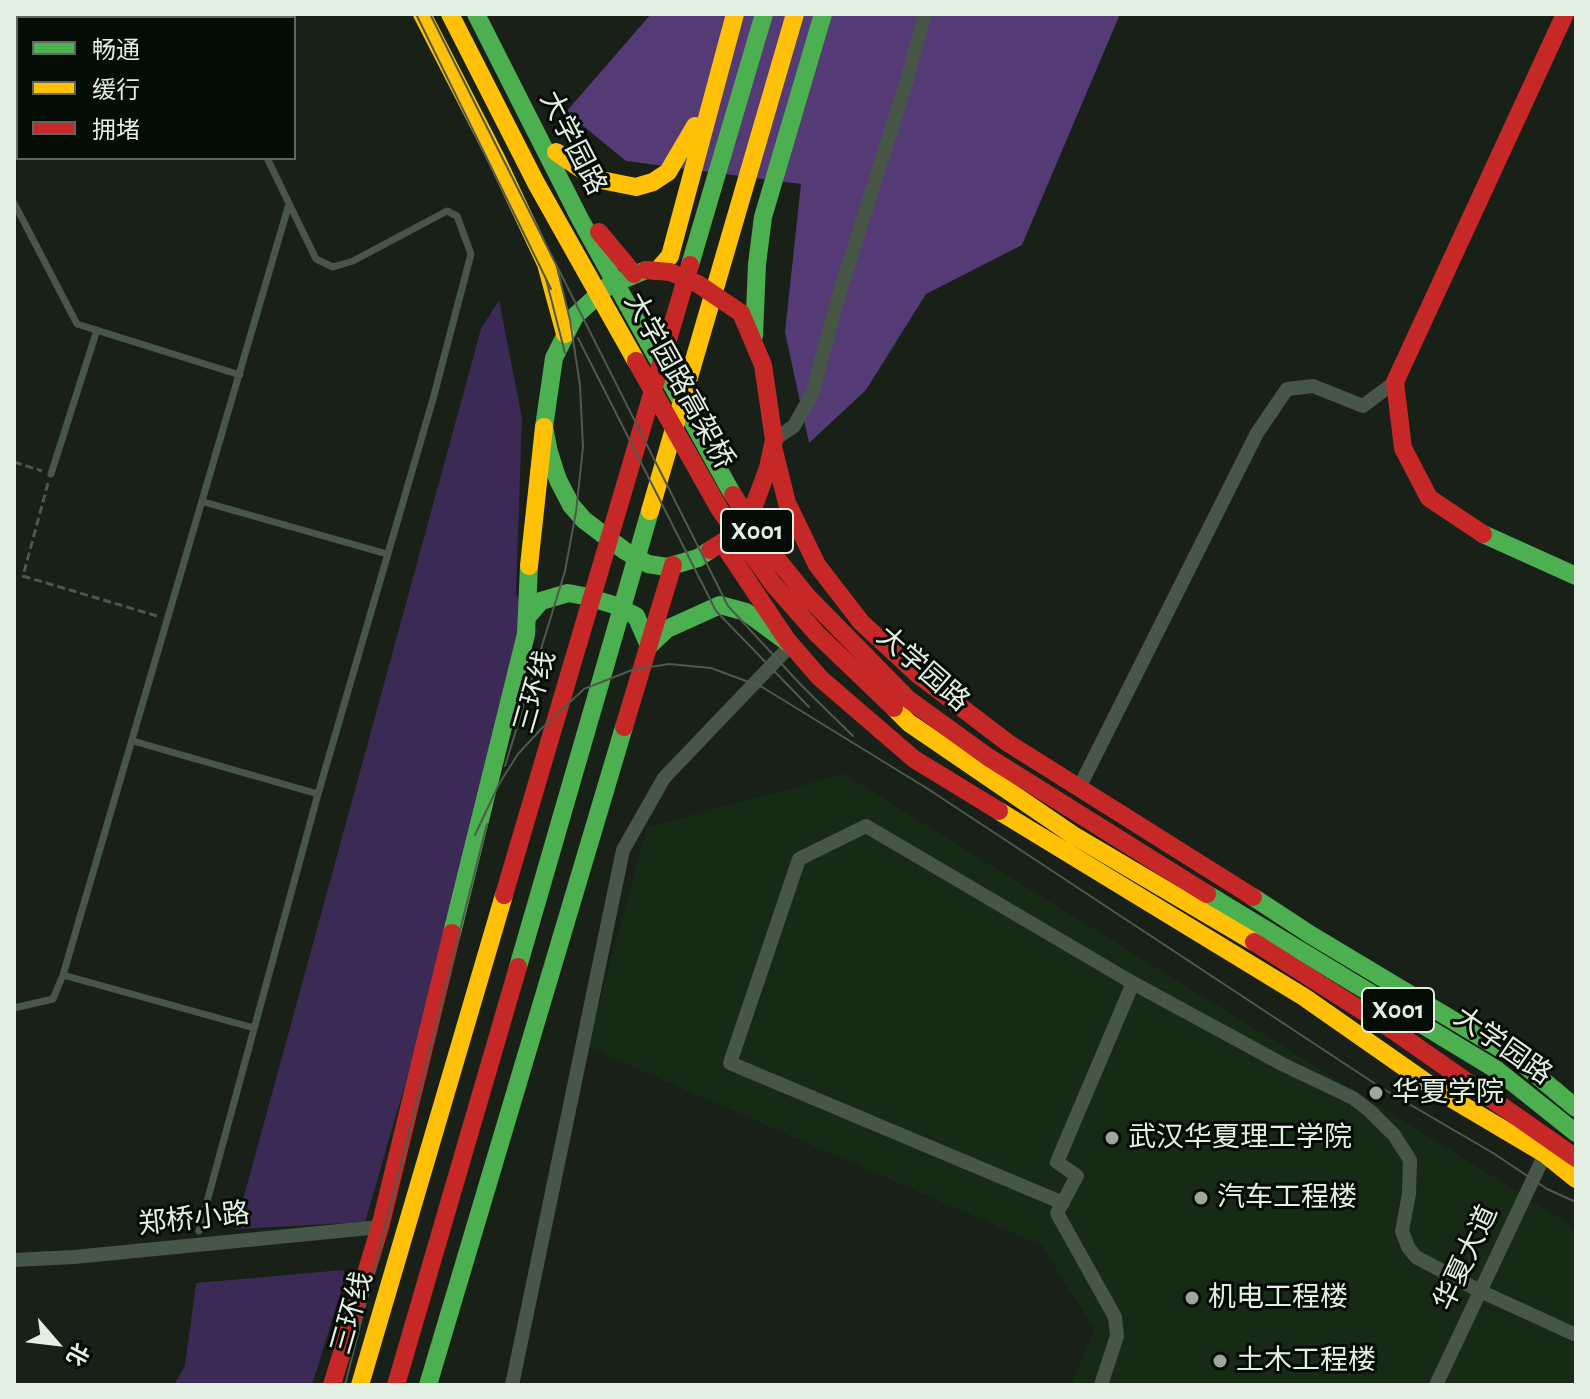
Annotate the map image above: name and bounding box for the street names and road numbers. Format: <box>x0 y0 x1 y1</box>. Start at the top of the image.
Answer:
street label: 大学园路 <box>533 85 613 201</box>
street label: 大学园路高架桥 <box>617 287 741 475</box>
road number: X001 <box>721 509 793 553</box>
street label: 大学园路 <box>870 620 976 718</box>
street label: 三环线 <box>507 647 563 737</box>
road number: X001 <box>1362 988 1434 1032</box>
street label: 大学园路 <box>1447 1000 1559 1092</box>
street label: 郑桥小路 <box>137 1196 251 1242</box>
street label: 华夏大道 <box>1427 1200 1505 1316</box>
street label: 三环线 <box>324 1268 380 1358</box>

